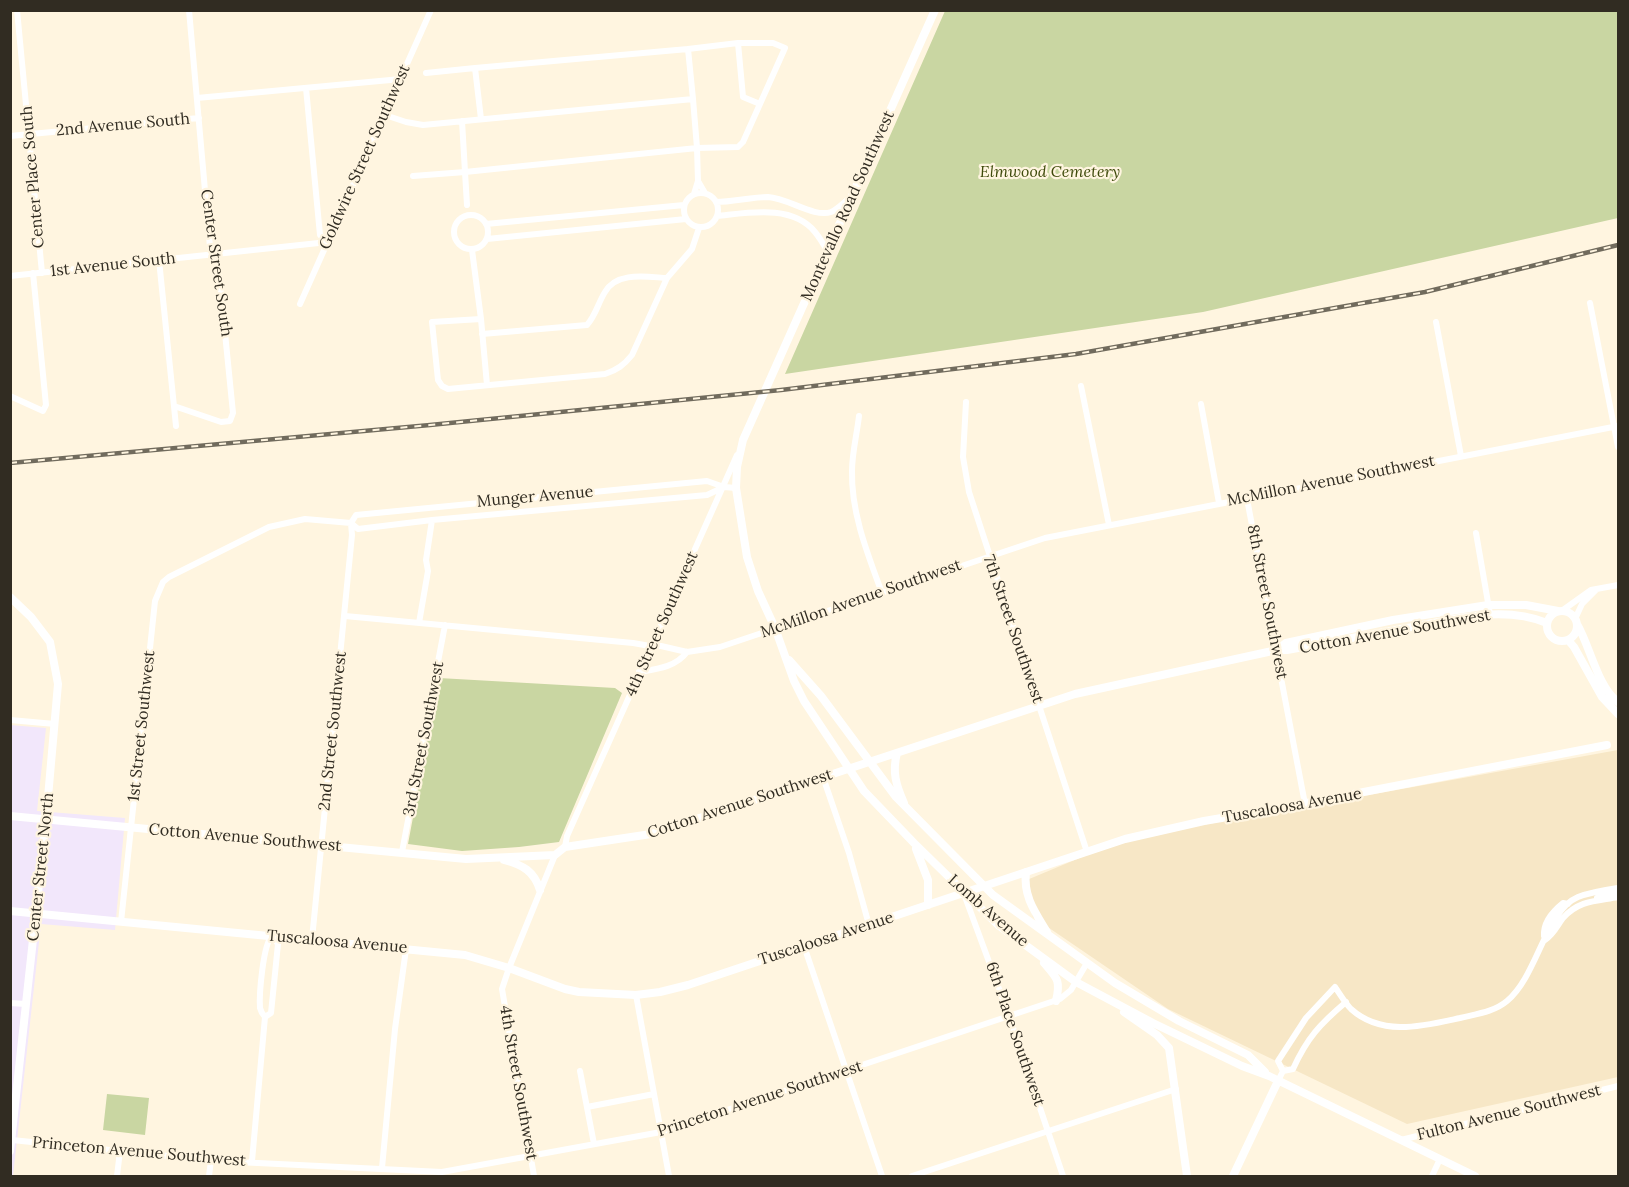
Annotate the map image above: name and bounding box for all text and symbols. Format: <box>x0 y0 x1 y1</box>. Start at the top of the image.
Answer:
street label: Goldwire Street Southwest <box>315 61 415 253</box>
street label: Center Place South <box>17 105 49 249</box>
street label: Montevallo Road Southwest <box>797 108 899 304</box>
street label: 2nd Avenue South <box>55 110 191 140</box>
park label: Elmwood Cemetery <box>980 162 1120 182</box>
street label: Center Street South <box>196 188 236 338</box>
street label: 1st Avenue South <box>49 249 177 281</box>
street label: McMillon Avenue Southwest <box>1226 451 1436 511</box>
street label: Munger Avenue <box>476 482 594 512</box>
street label: 8th Street Southwest <box>1243 523 1291 681</box>
street label: 4th Street Southwest <box>621 548 703 700</box>
street label: 7th Street Southwest <box>979 552 1047 706</box>
street label: McMillon Avenue Southwest <box>758 556 964 642</box>
street label: Cotton Avenue Southwest <box>1298 606 1492 658</box>
street label: 1st Street Southwest <box>125 650 159 802</box>
street label: 2nd Street Southwest <box>315 650 351 812</box>
street label: 3rd Street Southwest <box>400 660 448 818</box>
street label: Cotton Avenue Southwest <box>645 765 835 843</box>
street label: Tuscaloosa Avenue <box>1221 784 1363 828</box>
street label: Center Street North <box>24 792 58 942</box>
street label: Cotton Avenue Southwest <box>148 820 342 856</box>
street label: Lomb Avenue <box>944 871 1032 951</box>
street label: Tuscaloosa Avenue <box>756 908 896 970</box>
street label: Tuscaloosa Avenue <box>266 926 408 958</box>
street label: 6th Place Southwest <box>981 959 1049 1109</box>
street label: 4th Street Southwest <box>495 1004 541 1162</box>
street label: Princeton Avenue Southwest <box>655 1057 865 1141</box>
street label: Fulton Avenue Southwest <box>1415 1081 1603 1145</box>
street label: Princeton Avenue Southwest <box>31 1133 247 1171</box>

